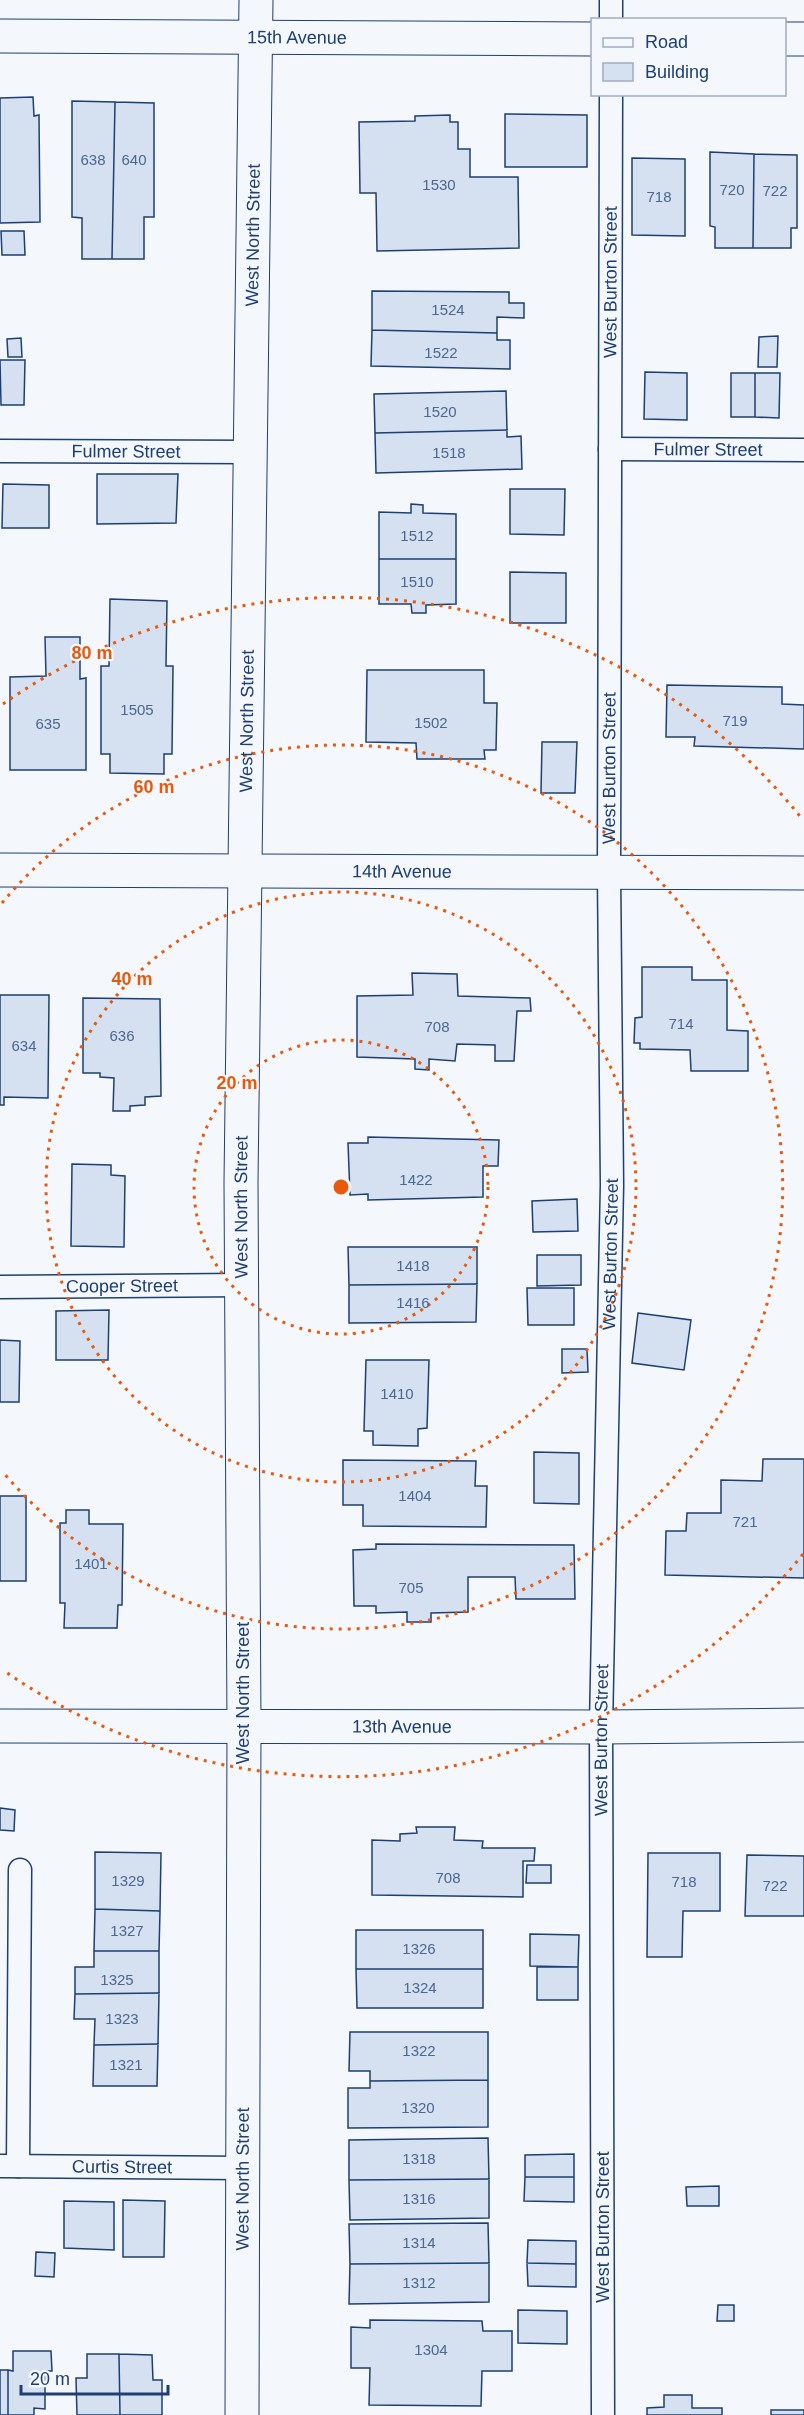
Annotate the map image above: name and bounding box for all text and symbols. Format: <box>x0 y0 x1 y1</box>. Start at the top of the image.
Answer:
legend <box>591 18 786 96</box>
street label: 15th Avenue <box>247 27 347 48</box>
text: Road <box>645 32 688 52</box>
text: Building <box>645 62 709 82</box>
house number: 638 <box>80 151 106 168</box>
house number: 640 <box>121 151 147 168</box>
street label: West North Street <box>242 164 264 307</box>
house number: 1530 <box>422 176 456 193</box>
house number: 720 <box>719 181 745 198</box>
house number: 722 <box>762 182 788 199</box>
house number: 718 <box>646 188 672 205</box>
street label: West Burton Street <box>600 206 621 358</box>
house number: 1524 <box>431 301 465 318</box>
house number: 1522 <box>424 344 458 361</box>
house number: 1520 <box>423 403 457 420</box>
street label: Fulmer Street <box>653 439 763 460</box>
street label: Fulmer Street <box>71 441 181 462</box>
house number: 1518 <box>432 444 466 461</box>
house number: 1512 <box>400 527 434 544</box>
house number: 1510 <box>400 573 434 590</box>
text: 80 m <box>71 643 113 663</box>
street label: West North Street <box>236 649 258 793</box>
street label: West Burton Street <box>599 692 619 844</box>
house number: 1505 <box>120 701 154 718</box>
house number: 719 <box>722 712 748 729</box>
house number: 1502 <box>414 714 448 731</box>
house number: 635 <box>35 715 61 732</box>
text: 60 m <box>133 777 175 797</box>
street label: 14th Avenue <box>352 861 452 882</box>
text: 40 m <box>111 969 153 989</box>
house number: 714 <box>668 1015 694 1032</box>
house number: 708 <box>424 1018 450 1035</box>
house number: 636 <box>109 1027 135 1044</box>
house number: 634 <box>11 1037 37 1054</box>
text: 20 m <box>216 1073 258 1093</box>
street label: West North Street <box>231 1135 252 1278</box>
house number: 1422 <box>399 1171 433 1188</box>
centre of rings <box>331 1177 351 1197</box>
street label: West Burton Street <box>599 1178 622 1330</box>
house number: 1418 <box>396 1257 430 1274</box>
street label: Cooper Street <box>66 1276 178 1296</box>
house number: 1416 <box>396 1294 430 1311</box>
house number: 1410 <box>380 1385 414 1402</box>
house number: 1404 <box>398 1487 432 1504</box>
house number: 721 <box>732 1513 758 1530</box>
house number: 1401 <box>74 1555 108 1572</box>
house number: 705 <box>398 1579 424 1596</box>
street label: West North Street <box>233 1622 253 1764</box>
street label: West Burton Street <box>591 1664 612 1816</box>
street label: 13th Avenue <box>352 1717 452 1737</box>
house number: 708 <box>435 1869 461 1886</box>
house number: 1329 <box>111 1872 145 1889</box>
house number: 718 <box>671 1873 697 1890</box>
house number: 722 <box>762 1877 788 1894</box>
house number: 1327 <box>110 1922 144 1939</box>
house number: 1326 <box>402 1940 436 1957</box>
house number: 1325 <box>100 1971 134 1988</box>
house number: 1324 <box>403 1979 437 1996</box>
house number: 1323 <box>105 2010 139 2027</box>
house number: 1322 <box>402 2042 436 2059</box>
house number: 1321 <box>109 2056 143 2073</box>
house number: 1320 <box>401 2099 435 2116</box>
street label: West North Street <box>232 2108 253 2250</box>
house number: 1318 <box>402 2150 436 2167</box>
street label: West Burton Street <box>593 2151 613 2303</box>
street label: Curtis Street <box>72 2157 172 2177</box>
house number: 1316 <box>402 2190 436 2207</box>
house number: 1314 <box>402 2234 436 2251</box>
house number: 1312 <box>402 2274 436 2291</box>
house number: 1304 <box>414 2341 448 2358</box>
scale bar <box>21 2358 168 2396</box>
text: 20 m <box>30 2369 70 2389</box>

